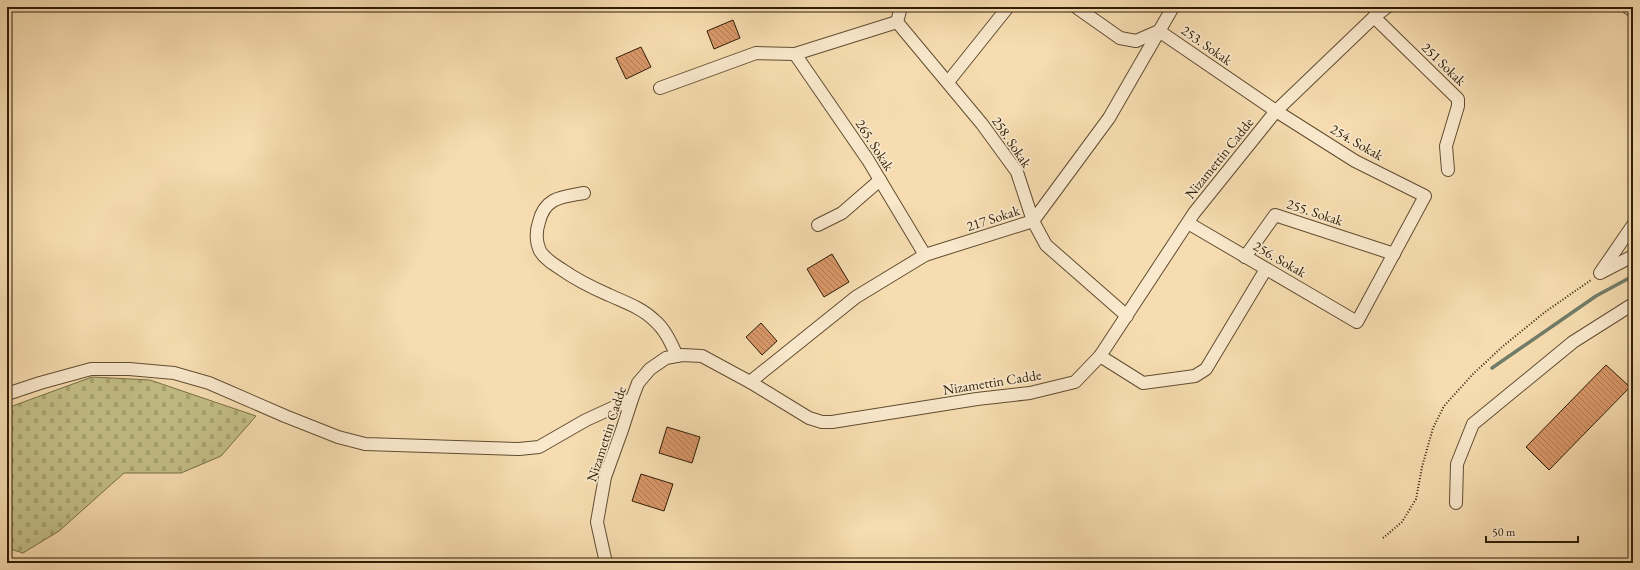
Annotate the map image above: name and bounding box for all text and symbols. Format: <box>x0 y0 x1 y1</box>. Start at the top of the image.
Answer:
street label: 253. Sokak <box>1178 21 1236 69</box>
street label: 251 Sokak <box>1418 38 1470 90</box>
street label: 258. Sokak <box>988 113 1036 171</box>
street label: Nizamettin Cadde <box>1181 113 1258 202</box>
street label: 265. Sokak <box>852 116 899 175</box>
street label: 254. Sokak <box>1327 120 1387 165</box>
street label: 255. Sokak <box>1285 194 1346 230</box>
street label: 217 Sokak <box>964 201 1022 235</box>
street label: 256. Sokak <box>1250 237 1310 282</box>
street label: Nizamettin Cadde <box>942 365 1043 399</box>
street label: Nizamettin Cadde <box>582 383 630 484</box>
scale bar <box>1486 518 1578 544</box>
text: 50 m <box>1492 524 1516 540</box>

